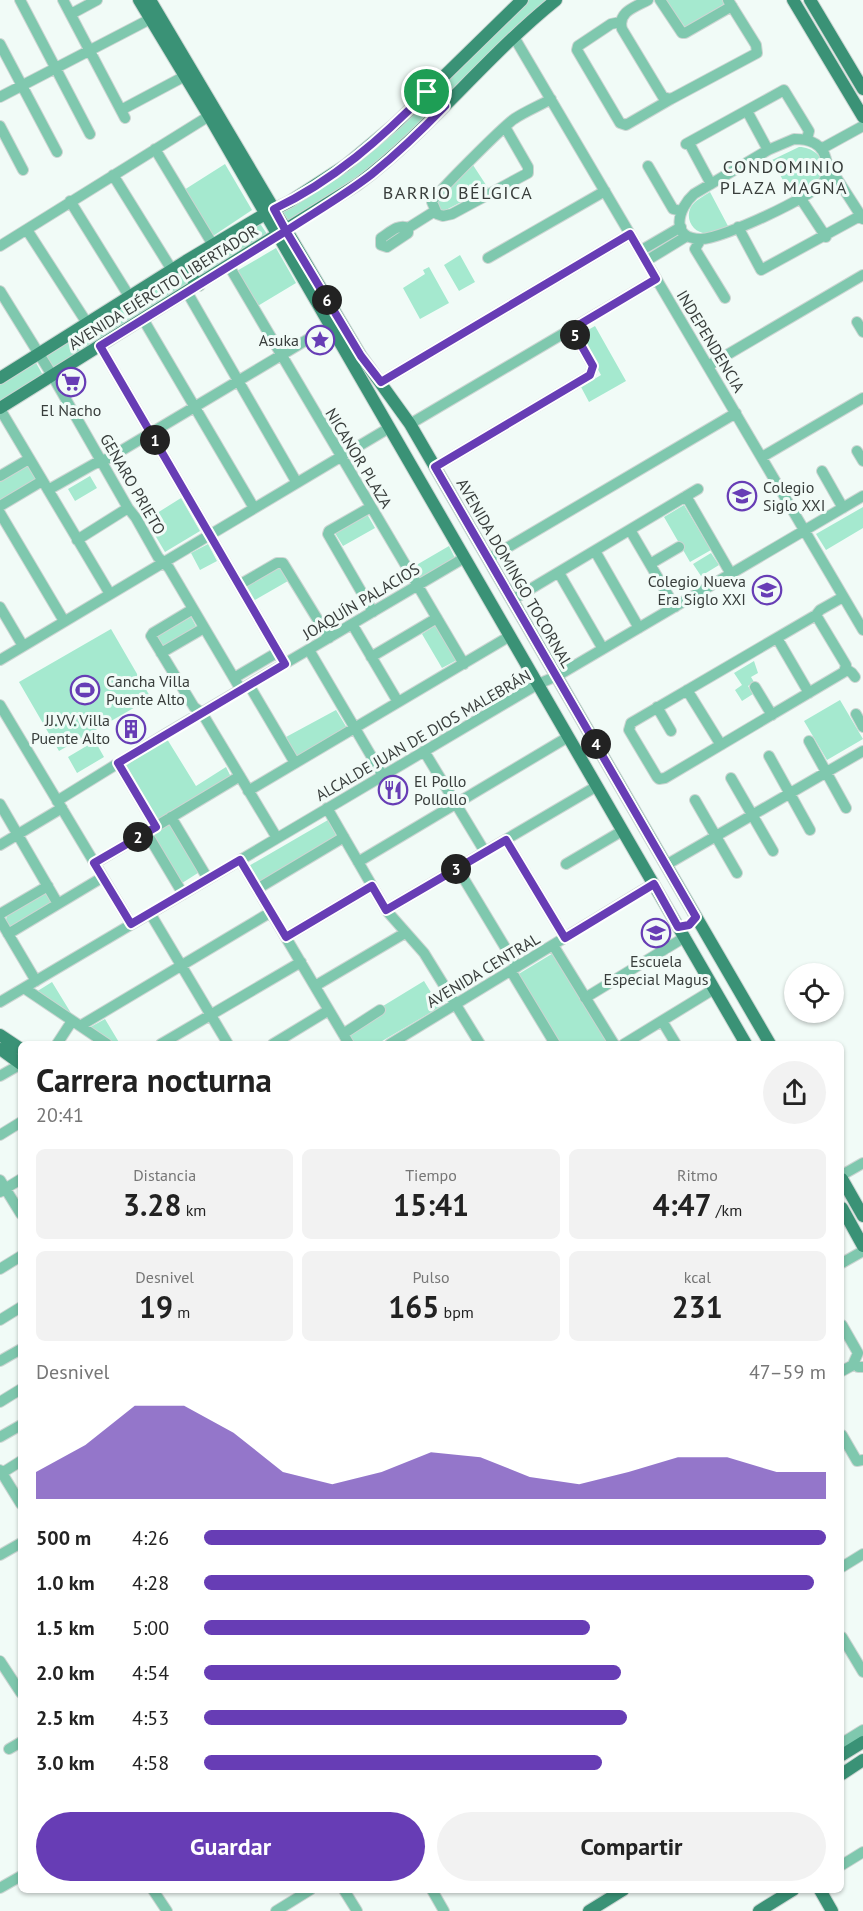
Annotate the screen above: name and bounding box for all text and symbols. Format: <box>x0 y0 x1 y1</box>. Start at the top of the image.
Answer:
pin <box>401 66 452 117</box>
icon: arrive <box>410 75 443 108</box>
district label: CONDOMINIO PLAZA MAGNA <box>720 155 848 199</box>
district label: BARRIO BÉLGICA <box>383 181 533 204</box>
street label: AVENIDA EJÉRCITO LIBERTADOR <box>64 220 262 354</box>
pin: 6 <box>312 285 342 315</box>
street label: INDEPENDENCIA <box>673 286 750 396</box>
text: 6 <box>322 290 332 310</box>
pin: 5 <box>560 320 590 350</box>
place icon: Asuka <box>304 324 336 356</box>
text: 5 <box>570 325 580 345</box>
place label: Asuka <box>259 330 299 350</box>
supermarket icon: El Nacho <box>55 366 87 398</box>
place label: El Nacho <box>41 400 101 420</box>
street label: NICANOR PLAZA <box>321 404 397 512</box>
pin: 1 <box>140 425 170 455</box>
street label: GENARO PRIETO <box>96 430 170 538</box>
text: 1 <box>150 430 160 450</box>
street label: AVENIDA DOMINGO TOCORNAL <box>452 475 578 671</box>
place label: Colegio Siglo XXI <box>763 477 825 515</box>
school or university icon: Colegio Siglo XXI <box>726 480 758 512</box>
street label: JOAQUÍN PALACIOS <box>298 558 423 644</box>
place label: Colegio Nueva Era Siglo XXI <box>648 571 746 609</box>
school or university icon: Colegio Nueva Era Siglo XXI <box>751 574 783 606</box>
street label: ALCALDE JUAN DE DIOS MALEBRÁN <box>312 665 534 805</box>
place label: Cancha Villa Puente Alto <box>106 671 190 709</box>
sports icon: Cancha Villa Puente Alto <box>69 674 101 706</box>
place label: JJ.VV. Villa Puente Alto <box>31 710 110 748</box>
building icon: JJ.VV. Villa Puente Alto <box>115 713 147 745</box>
pin: 4 <box>581 729 611 759</box>
text: 4 <box>591 734 601 754</box>
place label: El Pollo Pollollo <box>414 771 467 809</box>
restaurant icon: El Pollo Pollollo <box>377 774 409 806</box>
pin: 2 <box>123 822 153 852</box>
text: 2 <box>133 827 143 847</box>
pin: 3 <box>441 854 471 884</box>
text: 3 <box>451 859 461 879</box>
school or university icon: Escuela Especial Magus <box>640 917 672 949</box>
street label: AVENIDA CENTRAL <box>423 928 543 1012</box>
place label: Escuela Especial Magus <box>604 951 709 989</box>
map controls <box>784 963 844 1023</box>
button: locate <box>784 963 844 1023</box>
text: Carrera nocturna <box>36 1058 272 1101</box>
button: share <box>763 1061 826 1124</box>
text: 20:41 <box>36 1102 84 1128</box>
text: Distancia <box>133 1165 196 1185</box>
text: Tiempo <box>405 1165 457 1185</box>
text: Ritmo <box>677 1165 718 1185</box>
text: 3.28 <box>123 1185 181 1224</box>
text: 15:41 <box>393 1185 469 1224</box>
text: 4:47 <box>652 1185 712 1224</box>
text: km <box>181 1200 206 1220</box>
text: /km <box>712 1200 742 1220</box>
text: Desnivel <box>135 1267 194 1287</box>
text: Pulso <box>412 1267 449 1287</box>
text: kcal <box>684 1267 711 1287</box>
text: 19 <box>139 1287 173 1326</box>
text: 165 <box>388 1287 439 1326</box>
text: 231 <box>672 1287 723 1326</box>
text: m <box>173 1302 190 1322</box>
text: bpm <box>439 1302 474 1322</box>
text: Desnivel <box>36 1359 109 1385</box>
text: 47–59 m <box>749 1359 826 1385</box>
text: 500 m <box>36 1525 91 1551</box>
text: 4:26 <box>132 1525 169 1551</box>
text: 1.0 km <box>36 1570 95 1596</box>
text: 4:28 <box>132 1570 169 1596</box>
text: 1.5 km <box>36 1615 95 1641</box>
text: 5:00 <box>132 1615 169 1641</box>
text: 2.0 km <box>36 1660 95 1686</box>
text: 4:54 <box>132 1660 169 1686</box>
text: 2.5 km <box>36 1705 95 1731</box>
text: 4:53 <box>132 1705 169 1731</box>
text: 3.0 km <box>36 1750 95 1776</box>
text: 4:58 <box>132 1750 169 1776</box>
button: Guardar <box>36 1812 425 1881</box>
button: Compartir <box>437 1812 826 1881</box>

